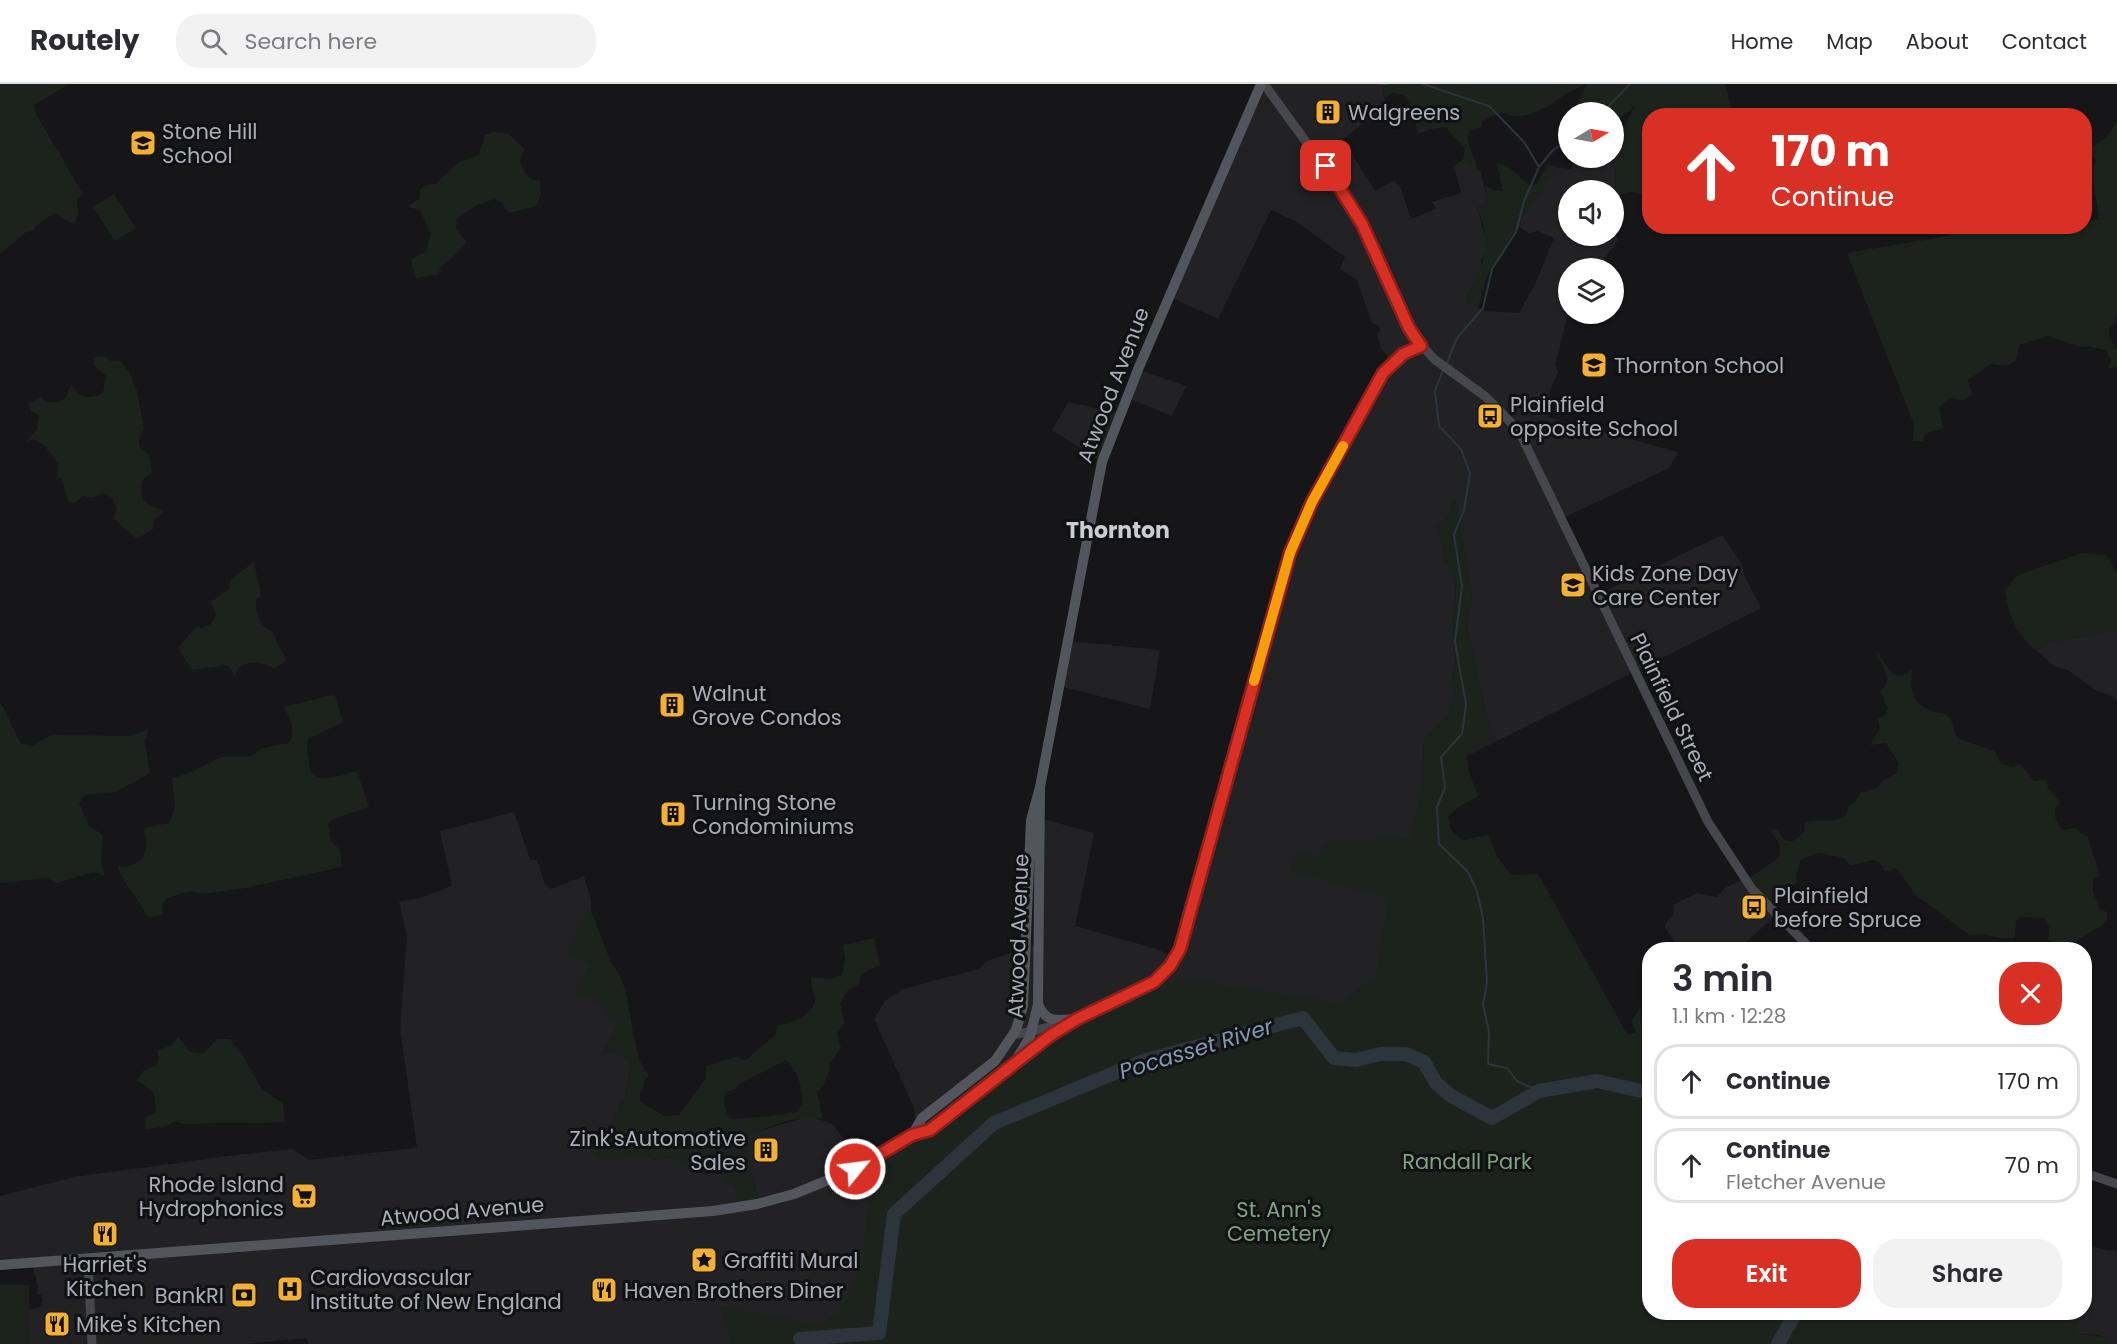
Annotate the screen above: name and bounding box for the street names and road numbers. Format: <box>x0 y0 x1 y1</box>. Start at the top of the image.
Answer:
street label: Atwood Avenue <box>1070 303 1156 467</box>
street label: Plainfield Street <box>1624 628 1720 786</box>
street label: Atwood Avenue <box>1001 853 1035 1019</box>
street label: Atwood Avenue <box>379 1189 545 1233</box>

